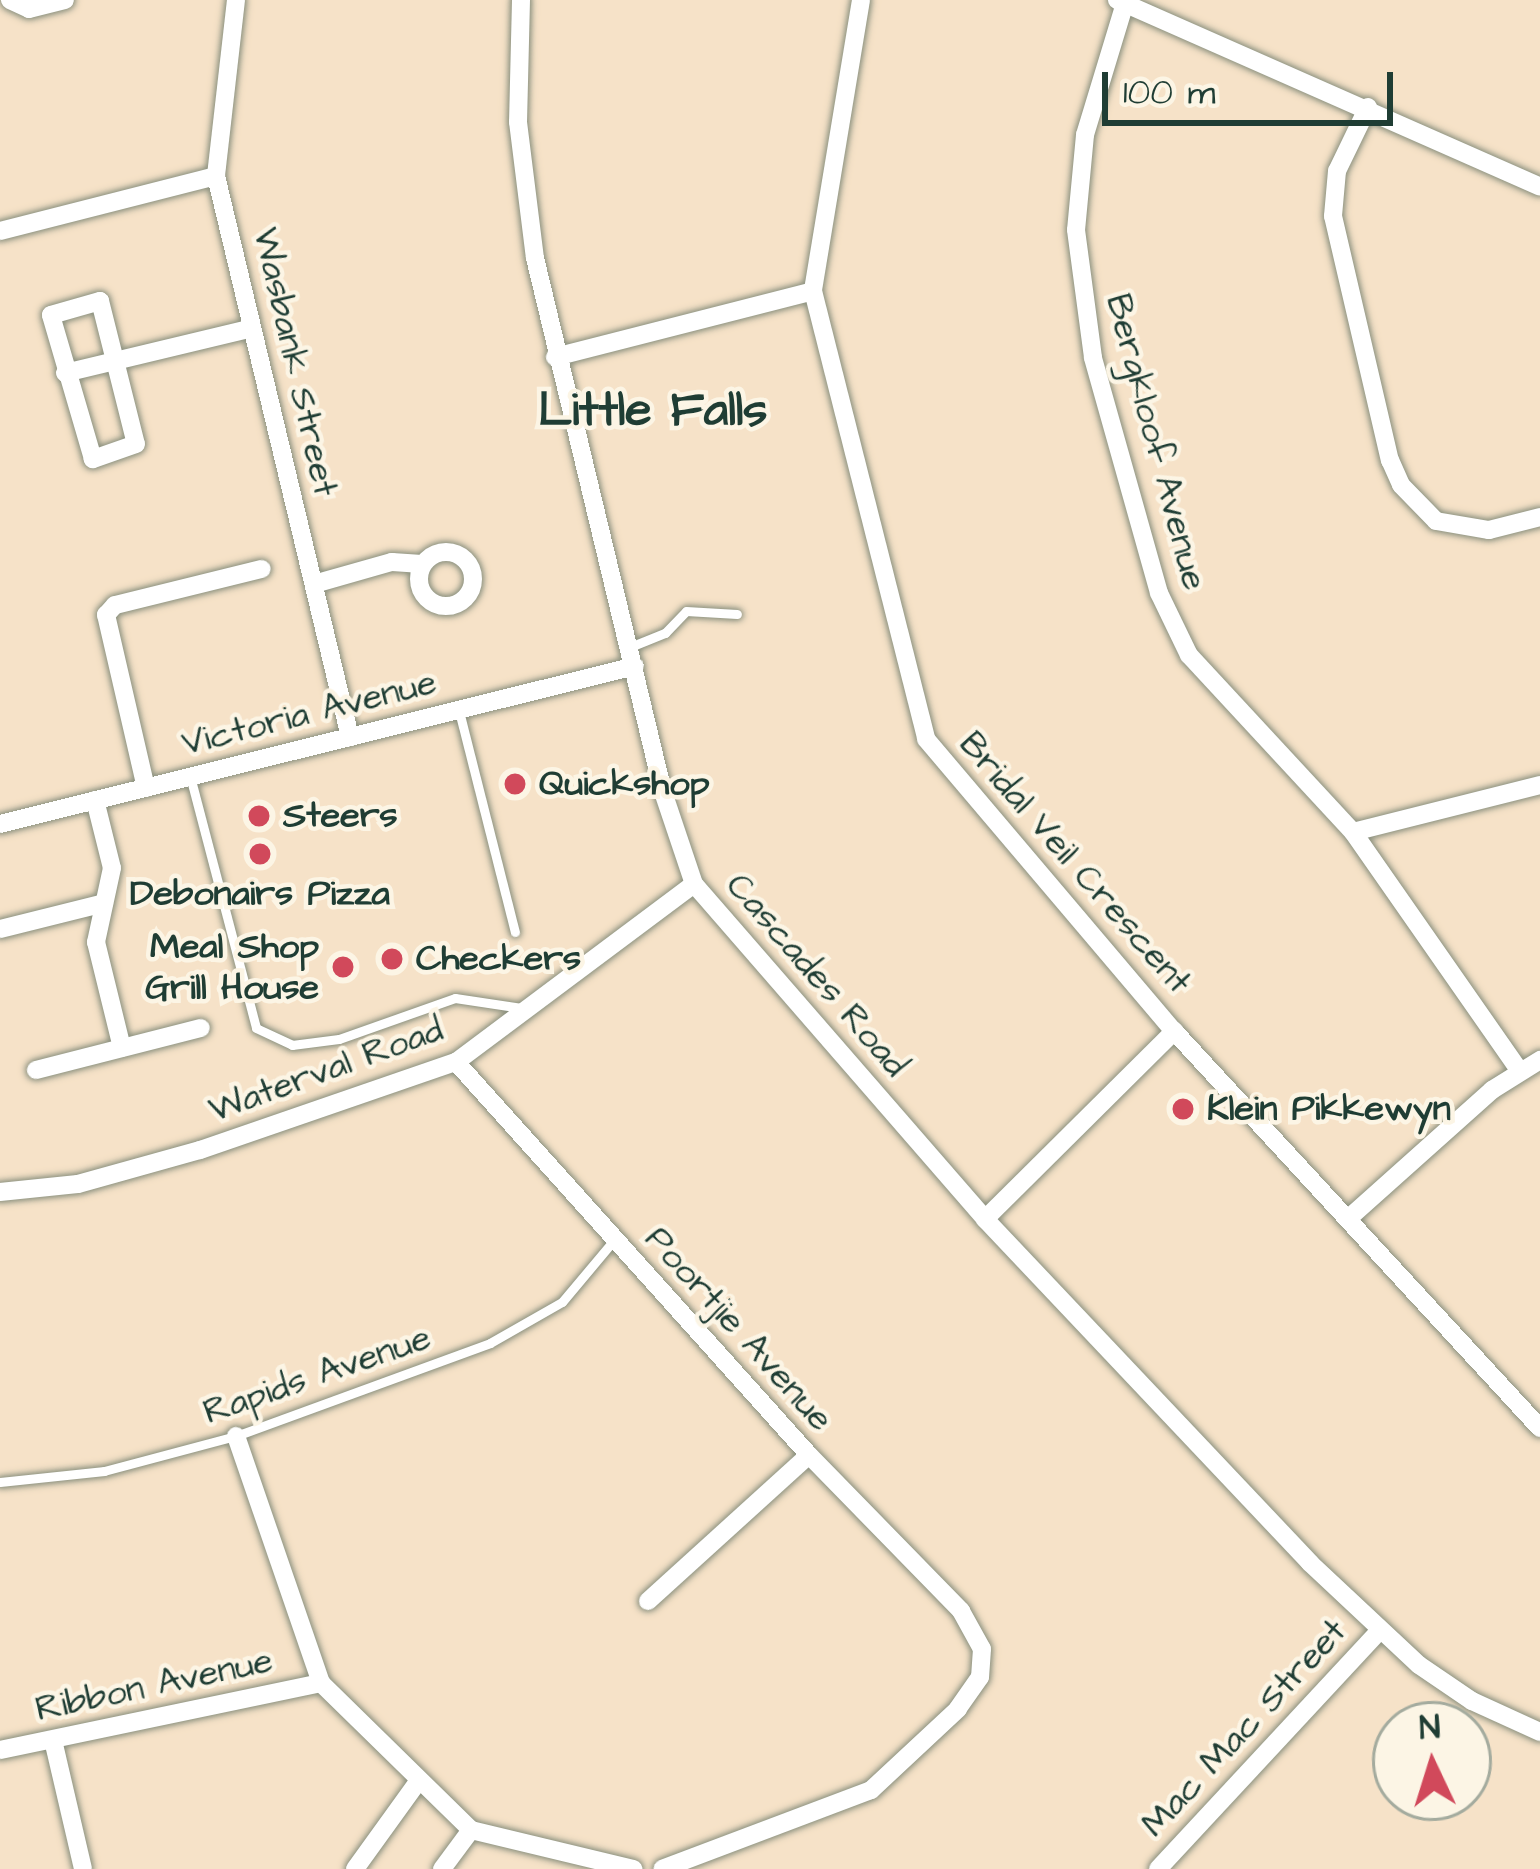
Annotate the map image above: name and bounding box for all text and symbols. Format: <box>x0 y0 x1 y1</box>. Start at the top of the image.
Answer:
scale bar <box>1108 48 1399 122</box>
text: 100 m <box>1123 67 1215 118</box>
street label: Wasbank Street <box>243 223 347 501</box>
street label: Bergkloof Avenue <box>1096 289 1216 595</box>
district label: Little Falls <box>539 383 767 441</box>
street label: Victoria Avenue <box>177 661 441 765</box>
street label: Bridal Veil Crescent <box>949 723 1201 1003</box>
place label: Quickshop <box>539 762 709 806</box>
marker: Quickshop <box>502 771 528 797</box>
place label: Steers <box>283 794 398 838</box>
marker: Steers <box>246 803 272 829</box>
marker: Debonairs Pizza <box>247 841 273 867</box>
street label: Cascades Road <box>717 864 917 1086</box>
place label: Debonairs Pizza <box>130 872 390 916</box>
place label: Meal Shop Grill House <box>145 924 319 1009</box>
place label: Checkers <box>416 937 581 981</box>
marker: Checkers <box>379 946 405 972</box>
marker: Meal Shop Grill House <box>330 954 356 980</box>
street label: Waterval Road <box>203 1008 449 1132</box>
place label: Klein Pikkewyn <box>1207 1087 1451 1131</box>
marker: Klein Pikkewyn <box>1170 1096 1196 1122</box>
street label: Poortjie Avenue <box>636 1218 842 1440</box>
street label: Rapids Avenue <box>198 1316 436 1434</box>
street label: Mac Mac Street <box>1132 1610 1356 1846</box>
street label: Ribbon Avenue <box>32 1639 276 1731</box>
north arrow <box>1372 1701 1492 1821</box>
text: N <box>1418 1704 1442 1752</box>

